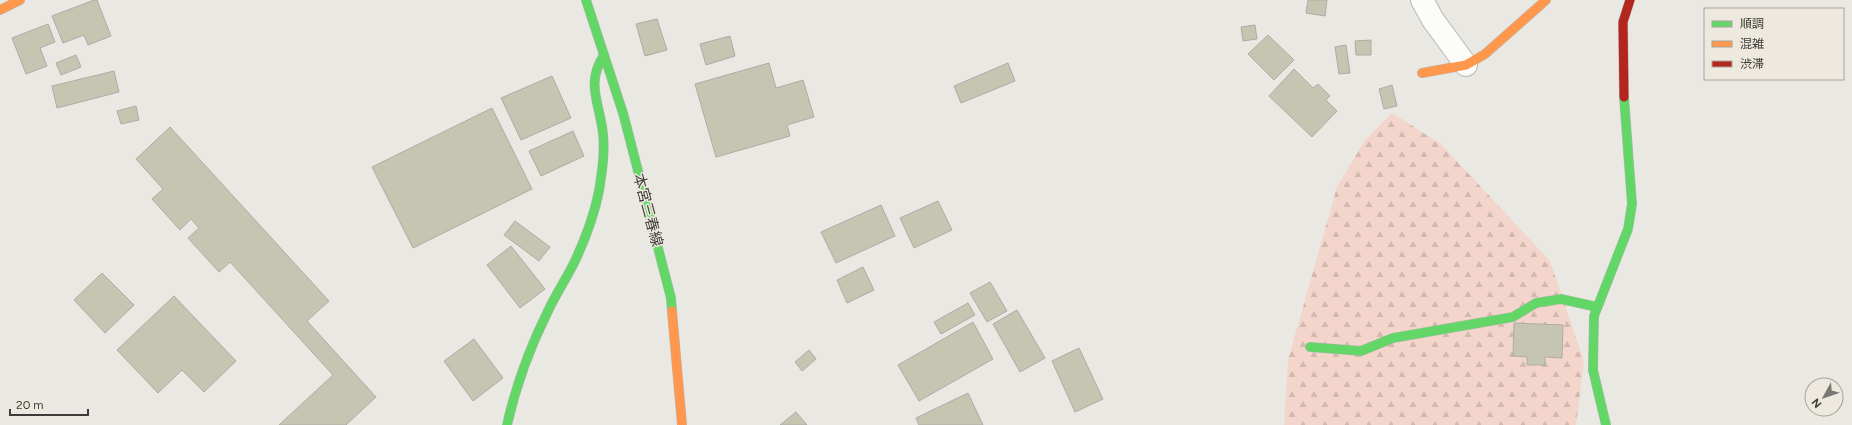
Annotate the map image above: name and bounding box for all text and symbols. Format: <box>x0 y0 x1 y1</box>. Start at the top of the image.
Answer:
legend <box>1704 8 1844 80</box>
text: 順調 <box>1740 17 1764 31</box>
text: 混雑 <box>1740 37 1764 51</box>
text: 渋滞 <box>1740 57 1764 71</box>
street label: 本宮三春線 <box>630 171 666 249</box>
north arrow <box>1804 377 1844 417</box>
scale bar <box>10 391 88 417</box>
text: N <box>1809 396 1824 411</box>
text: 20 m <box>16 398 44 412</box>

